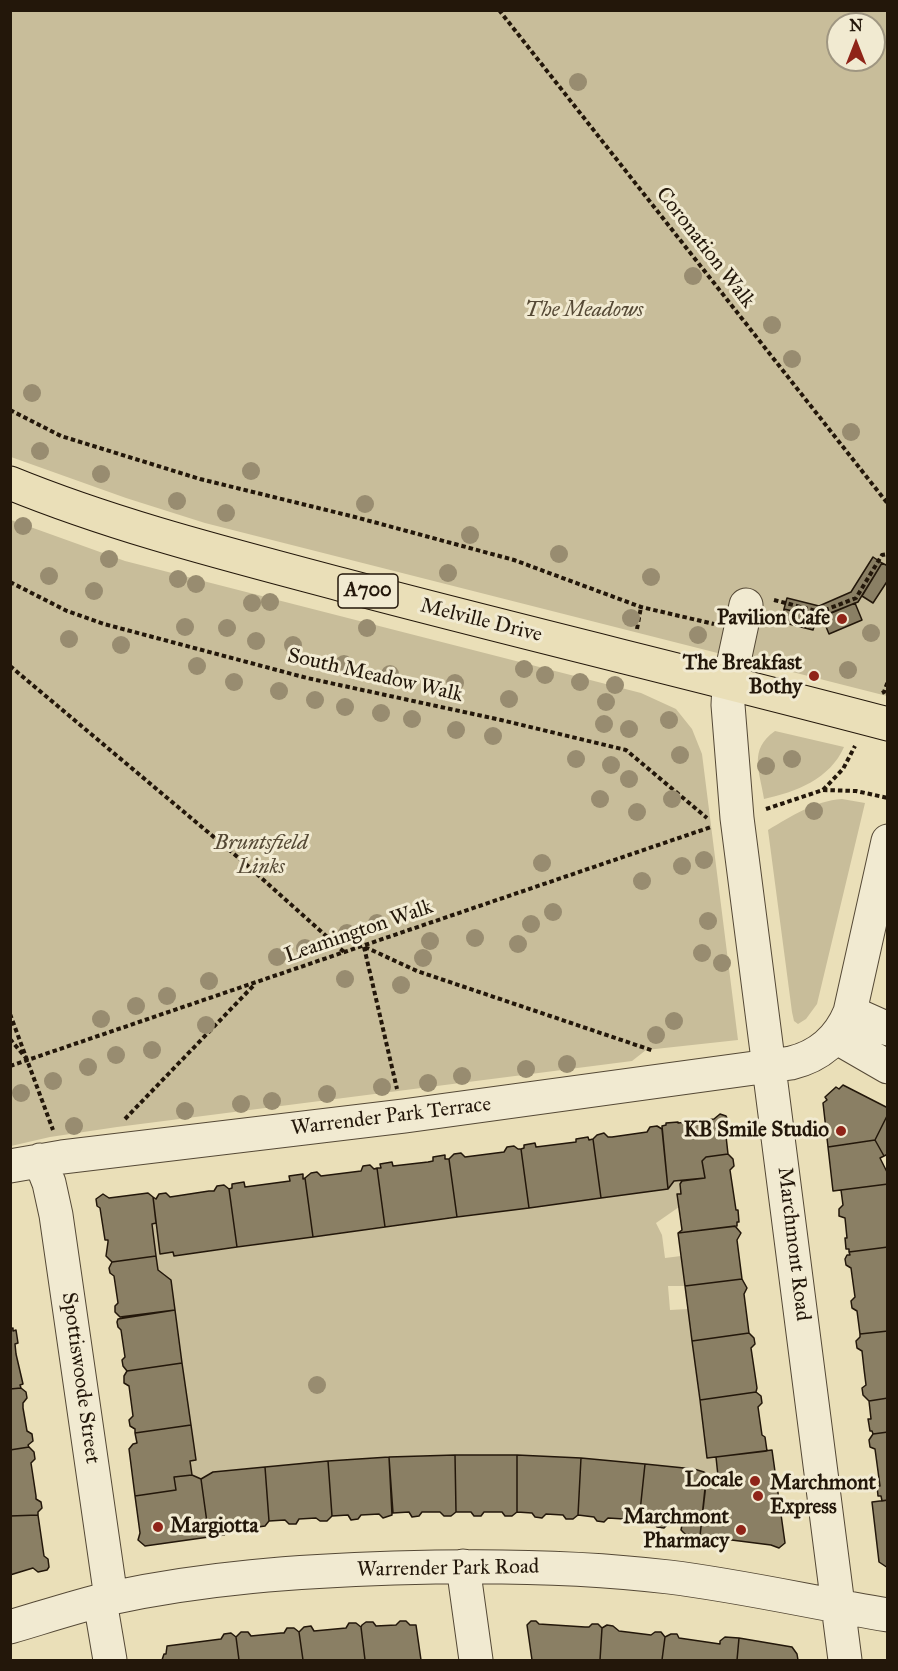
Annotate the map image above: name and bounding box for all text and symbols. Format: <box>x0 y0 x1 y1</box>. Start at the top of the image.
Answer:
north arrow <box>826 12 886 72</box>
text: N <box>849 16 863 35</box>
street label: Coronation Walk <box>650 182 760 314</box>
park label: The Meadows <box>525 298 643 324</box>
road number: A700 <box>338 574 398 608</box>
street label: Melville Drive <box>417 594 545 648</box>
place label: Pavilion Cafe <box>717 606 830 632</box>
marker: Pavilion Cafe <box>835 612 849 626</box>
street label: South Meadow Walk <box>285 644 465 708</box>
place label: The Breakfast Bothy <box>683 651 802 701</box>
marker: The Breakfast Bothy <box>807 669 821 683</box>
park label: Bruntsfield Links <box>214 831 308 881</box>
street label: Leamington Walk <box>282 895 436 969</box>
street label: Warrender Park Terrace <box>290 1092 492 1142</box>
place label: KB Smile Studio <box>684 1118 829 1144</box>
marker: KB Smile Studio <box>834 1124 848 1138</box>
street label: Marchmont Road <box>771 1165 815 1323</box>
street label: Spottiswoode Street <box>56 1291 104 1465</box>
place label: Locale <box>685 1468 743 1494</box>
place label: Marchmont Express <box>770 1471 876 1521</box>
marker: Locale <box>748 1474 762 1488</box>
marker: Marchmont Express <box>751 1489 765 1503</box>
place label: Marchmont Pharmacy <box>623 1505 729 1555</box>
place label: Margiotta <box>170 1514 258 1540</box>
marker: Margiotta <box>151 1520 165 1534</box>
marker: Marchmont Pharmacy <box>734 1523 748 1537</box>
street label: Warrender Park Road <box>357 1555 539 1583</box>

